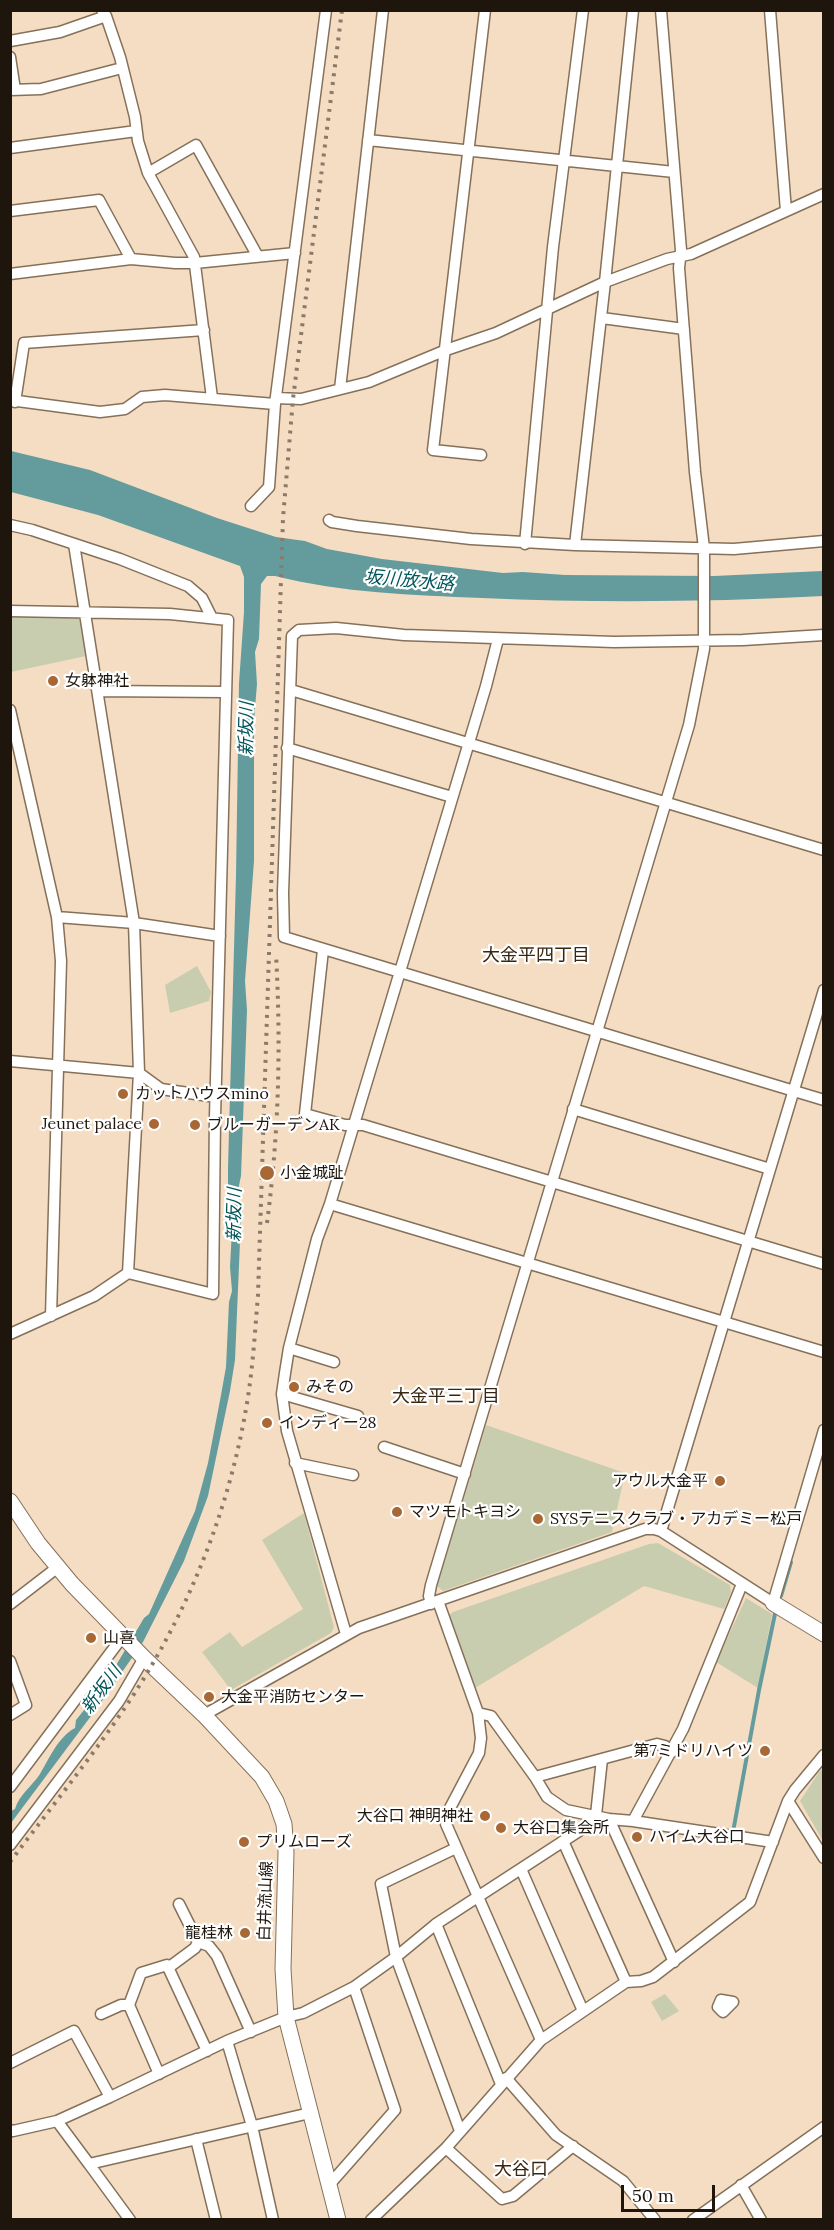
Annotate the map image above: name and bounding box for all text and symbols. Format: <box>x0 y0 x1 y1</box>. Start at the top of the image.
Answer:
water label: 坂川放水路 <box>363 566 455 596</box>
place label: 女躰神社 <box>65 671 129 691</box>
marker: 女躰神社 <box>46 674 60 688</box>
water label: 新坂川 <box>236 702 258 756</box>
district label: 大金平四丁目 <box>482 945 590 967</box>
place label: カットハウスmino <box>135 1084 269 1104</box>
marker: カットハウスmino <box>116 1087 130 1101</box>
place label: Jeunet palace <box>42 1114 142 1134</box>
place label: ブルーガーデンAK <box>207 1115 340 1135</box>
marker: Jeunet palace <box>147 1117 161 1131</box>
marker: ブルーガーデンAK <box>188 1118 202 1132</box>
place label: 小金城趾 <box>280 1163 344 1183</box>
marker: 小金城趾 <box>258 1164 276 1182</box>
water label: 新坂川 <box>224 1188 246 1242</box>
place label: みその <box>306 1377 354 1397</box>
marker: みその <box>287 1380 301 1394</box>
district label: 大金平三丁目 <box>392 1386 500 1408</box>
place label: インディー28 <box>279 1413 377 1433</box>
marker: インディー28 <box>260 1416 274 1430</box>
place label: アウル大金平 <box>612 1471 708 1491</box>
marker: アウル大金平 <box>713 1474 727 1488</box>
place label: マツモトキヨシ <box>409 1502 521 1522</box>
marker: マツモトキヨシ <box>390 1505 404 1519</box>
place label: SYSテニスクラブ・アカデミー松戸 <box>550 1509 802 1529</box>
marker: SYSテニスクラブ・アカデミー松戸 <box>531 1512 545 1526</box>
place label: 山喜 <box>103 1628 135 1648</box>
marker: 山喜 <box>84 1631 98 1645</box>
water label: 新坂川 <box>77 1662 127 1718</box>
place label: 大金平消防センター <box>221 1687 365 1707</box>
marker: 大金平消防センター <box>202 1690 216 1704</box>
place label: 第7ミドリハイツ <box>634 1741 753 1761</box>
marker: 第7ミドリハイツ <box>758 1744 772 1758</box>
place label: 大谷口 神明神社 <box>357 1806 473 1826</box>
marker: 大谷口 神明神社 <box>478 1809 492 1823</box>
place label: 大谷口集会所 <box>513 1818 609 1838</box>
marker: 大谷口集会所 <box>494 1821 508 1835</box>
place label: ハイム大谷口 <box>649 1827 745 1847</box>
marker: ハイム大谷口 <box>630 1830 644 1844</box>
place label: プリムローズ <box>256 1832 352 1852</box>
marker: プリムローズ <box>237 1835 251 1849</box>
street label: 白井流山線 <box>255 1861 277 1941</box>
place label: 龍桂林 <box>185 1923 233 1943</box>
marker: 龍桂林 <box>238 1926 252 1940</box>
district label: 大谷口 <box>494 2159 548 2181</box>
scale bar <box>624 2173 718 2211</box>
text: 50 m <box>632 2184 674 2207</box>

